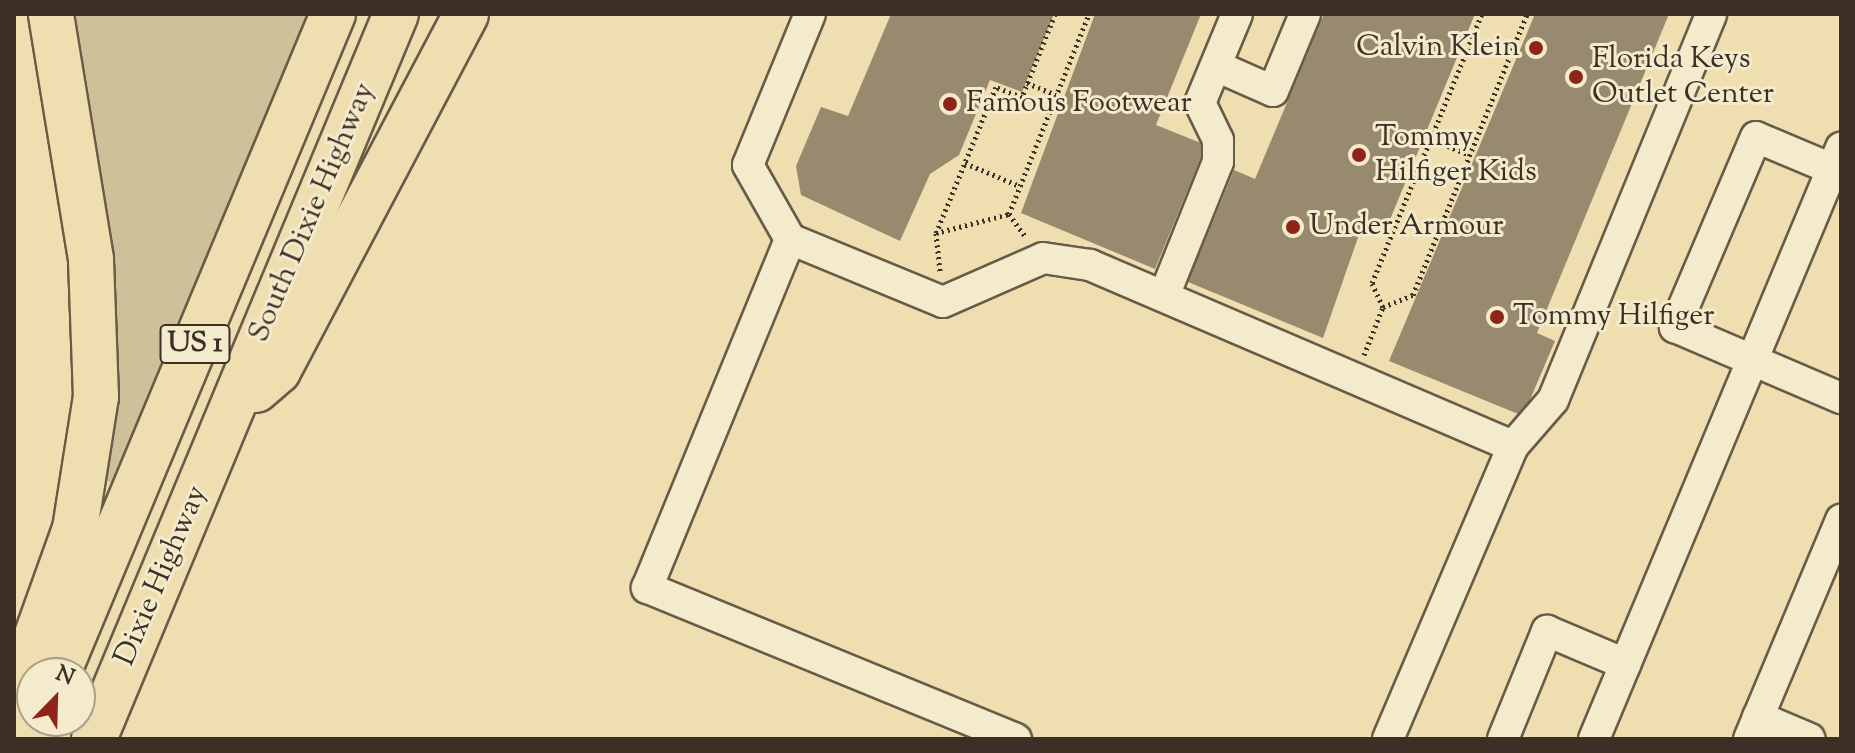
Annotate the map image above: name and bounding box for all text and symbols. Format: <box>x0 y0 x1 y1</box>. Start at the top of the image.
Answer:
place label: Calvin Klein <box>1356 30 1520 66</box>
marker: Calvin Klein <box>1527 39 1545 57</box>
place label: Florida Keys Outlet Center <box>1592 42 1774 112</box>
marker: Florida Keys Outlet Center <box>1567 68 1585 86</box>
street label: South Dixie Highway <box>242 78 384 348</box>
place label: Famous Footwear <box>966 86 1192 122</box>
marker: Famous Footwear <box>941 95 959 113</box>
place label: Tommy Hilfiger Kids <box>1375 120 1537 190</box>
marker: Tommy Hilfiger Kids <box>1350 146 1368 164</box>
place label: Under Armour <box>1309 209 1504 245</box>
marker: Under Armour <box>1284 218 1302 236</box>
place label: Tommy Hilfiger <box>1513 299 1715 335</box>
marker: Tommy Hilfiger <box>1488 308 1506 326</box>
road number: US 1 <box>159 320 231 368</box>
street label: Dixie Highway <box>108 480 216 672</box>
north arrow <box>16 657 96 737</box>
text: N <box>50 659 79 695</box>

